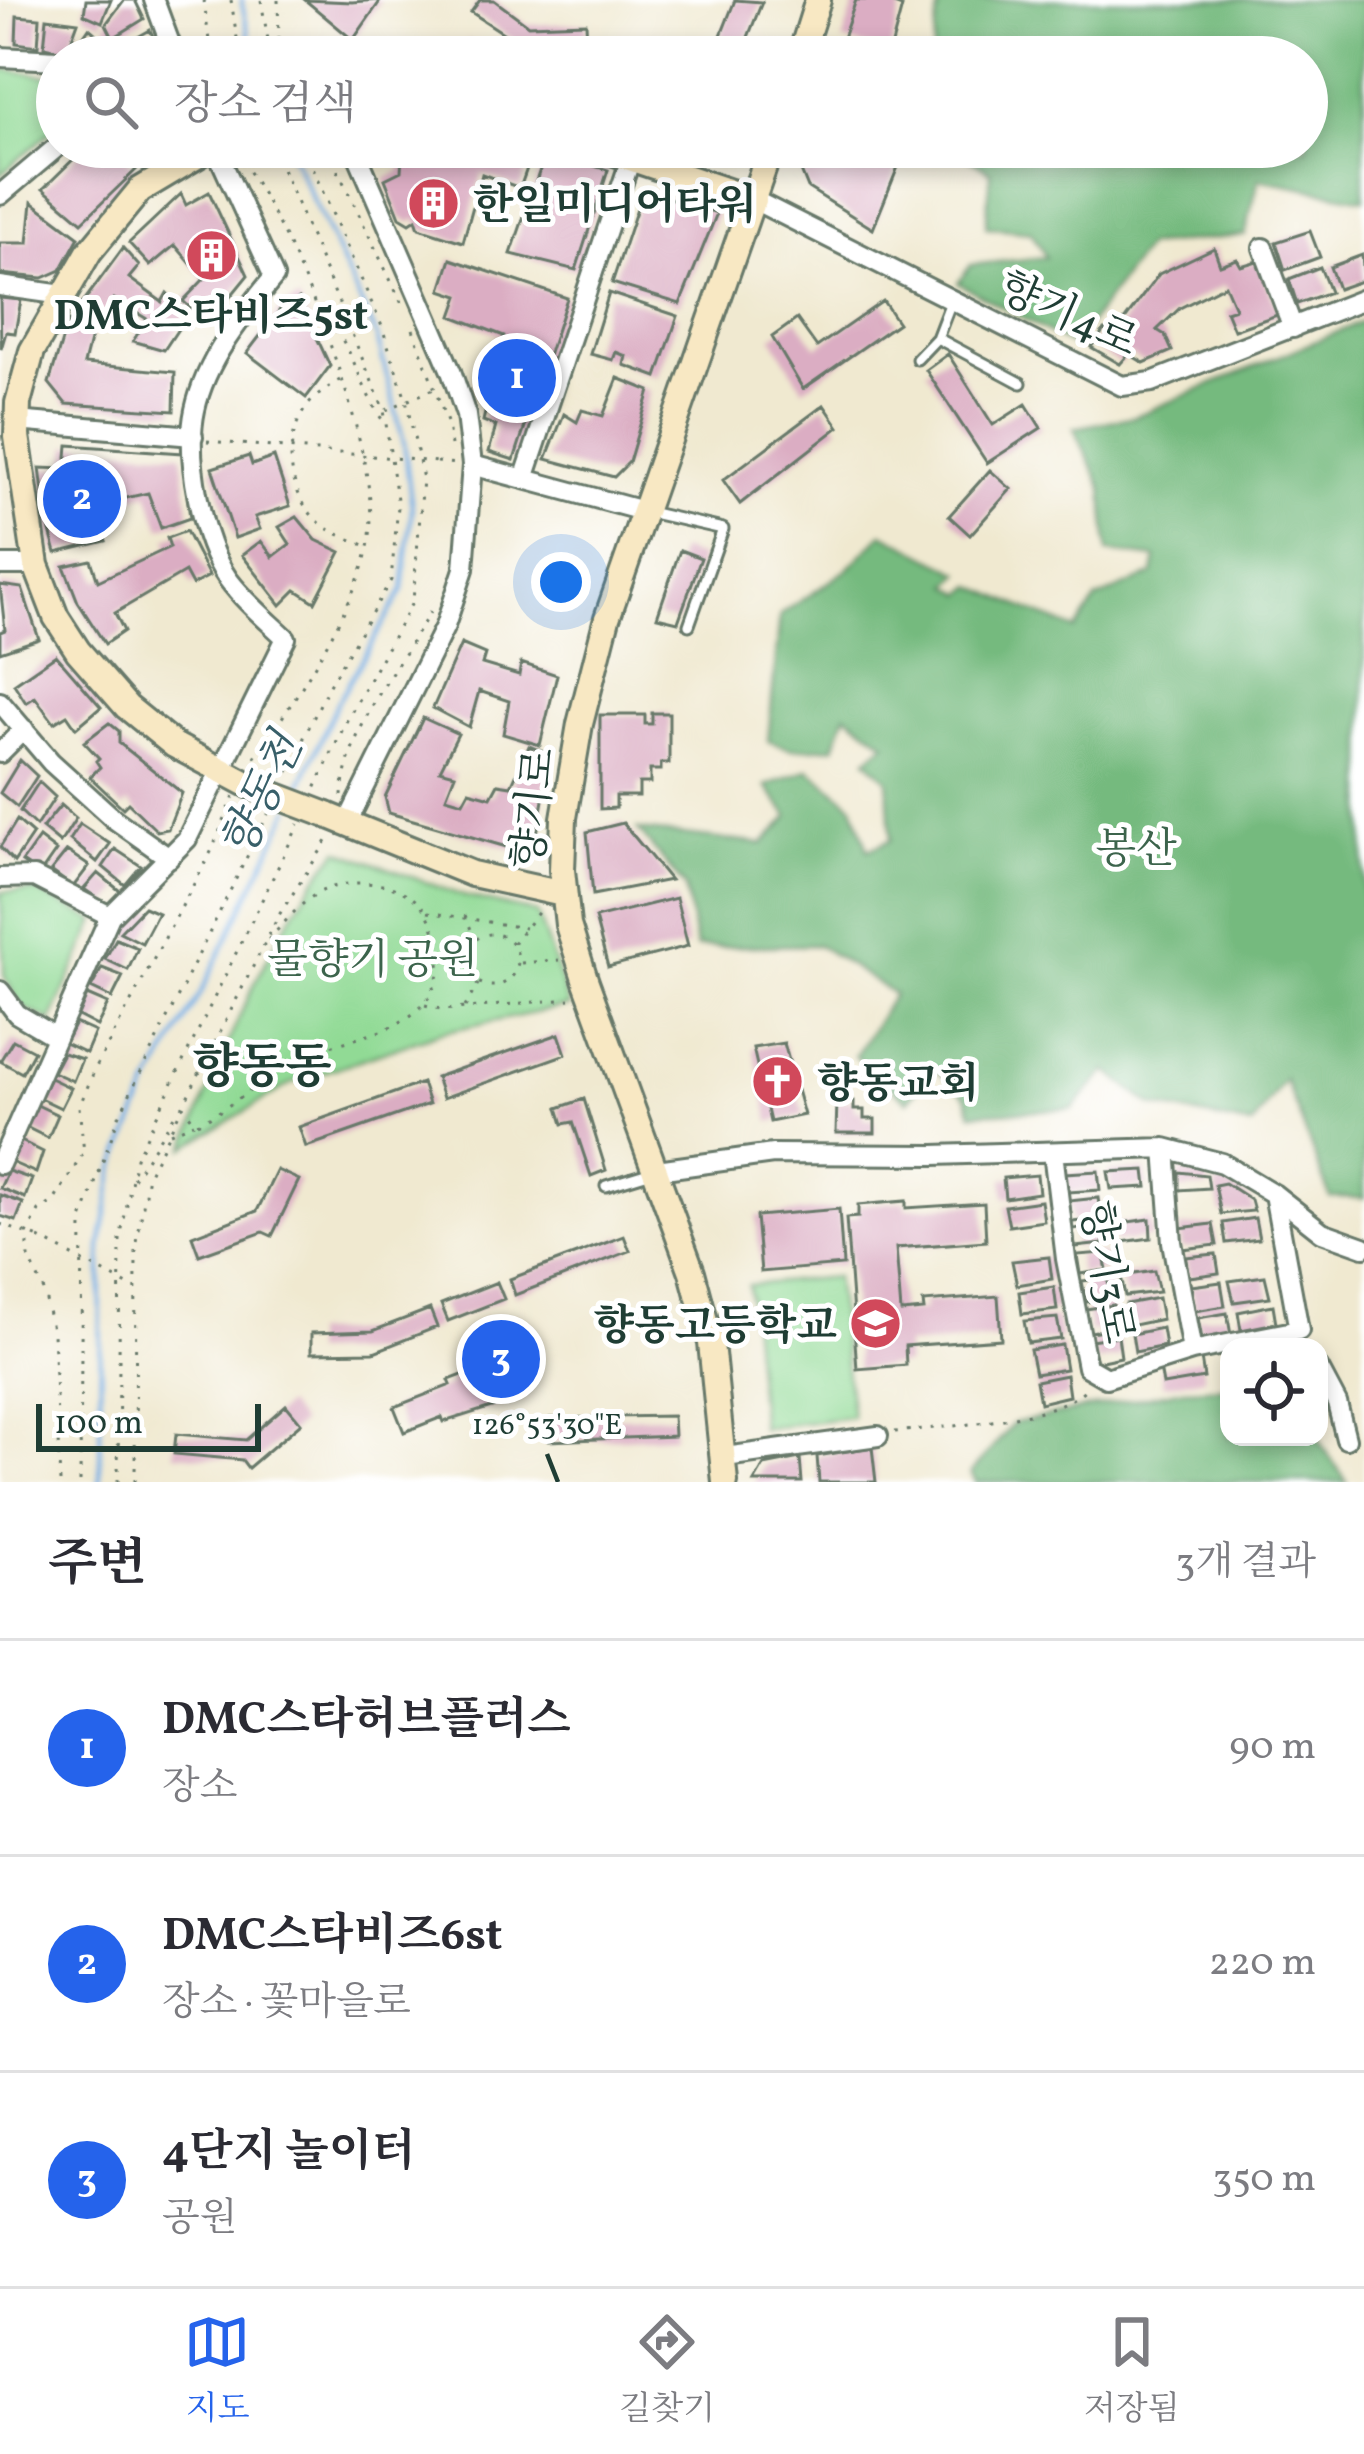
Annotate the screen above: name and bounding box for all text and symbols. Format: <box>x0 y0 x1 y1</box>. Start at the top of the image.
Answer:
search box <box>36 36 1328 168</box>
icon: search <box>78 69 144 135</box>
text: 장소 검색 <box>174 75 357 138</box>
building icon: 한일미디어타워 <box>406 175 462 231</box>
place label: 한일미디어타워 <box>473 178 757 237</box>
building icon: DMC스타비즈5st <box>183 227 239 283</box>
street label: 향기4로 <box>988 260 1146 374</box>
place label: DMC스타비즈5st <box>54 289 368 348</box>
pin: 1 <box>478 333 556 423</box>
pin: 2 <box>43 454 121 544</box>
your location <box>531 552 591 612</box>
water label: 향동천 <box>208 721 322 869</box>
street label: 향기로 <box>501 745 572 872</box>
park label: 봉산 <box>1095 822 1177 881</box>
park label: 물향기 공원 <box>267 933 479 992</box>
district label: 향동동 <box>192 1036 332 1103</box>
church icon: 향동교회 <box>750 1054 806 1110</box>
place label: 향동교회 <box>817 1057 979 1116</box>
street label: 향기3로 <box>1063 1197 1146 1348</box>
school or university icon: 향동고등학교 <box>848 1296 904 1352</box>
place label: 향동고등학교 <box>594 1299 837 1358</box>
pin: 3 <box>462 1314 540 1404</box>
map controls <box>1220 1338 1328 1446</box>
button: locate <box>1220 1338 1328 1446</box>
scale bar <box>36 1398 261 1451</box>
text: 100 m <box>54 1402 143 1448</box>
text: 126°53'30"E <box>472 1405 622 1447</box>
text: 주변 <box>48 1530 147 1601</box>
text: 3개 결과 <box>1175 1537 1316 1591</box>
text: DMC스타허브플러스 <box>162 1690 571 1753</box>
text: 1 <box>79 1721 95 1775</box>
text: 90 m <box>1229 1721 1316 1775</box>
text: 장소 <box>162 1761 237 1815</box>
text: DMC스타비즈6st <box>162 1906 502 1969</box>
text: 2 <box>77 1937 97 1991</box>
text: 220 m <box>1209 1937 1316 1991</box>
text: 장소 · 꽃마을로 <box>162 1977 411 2031</box>
text: 4단지 놀이터 <box>162 2122 416 2185</box>
text: 3 <box>77 2153 97 2207</box>
text: 350 m <box>1212 2153 1316 2207</box>
text: 공원 <box>162 2193 237 2247</box>
tab: 지도 <box>184 2309 250 2434</box>
tab: 길찾기 <box>619 2309 715 2434</box>
tab: 저장됨 <box>1084 2309 1180 2434</box>

